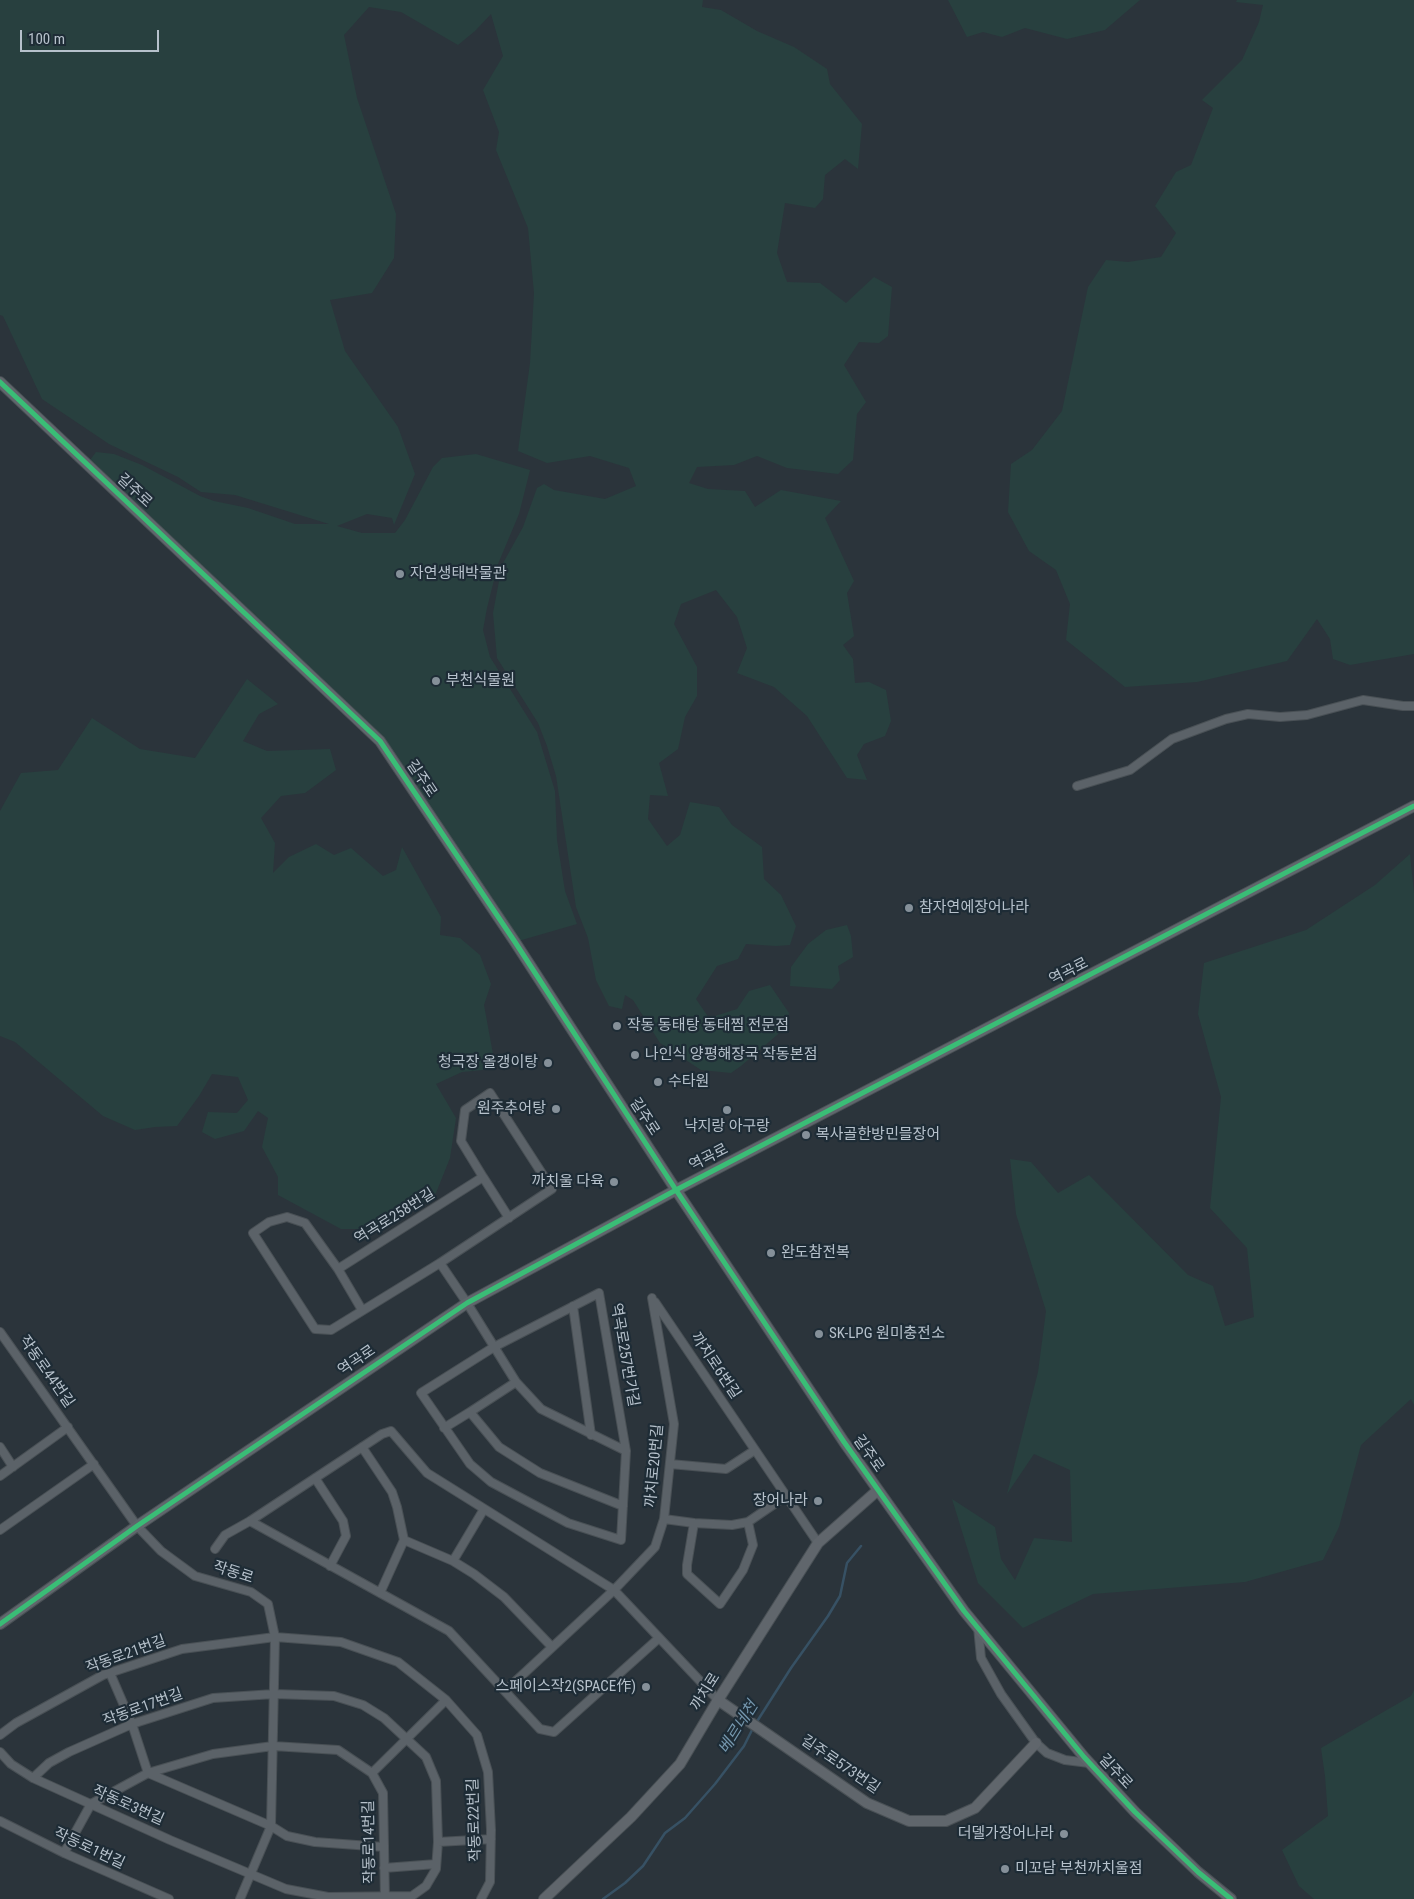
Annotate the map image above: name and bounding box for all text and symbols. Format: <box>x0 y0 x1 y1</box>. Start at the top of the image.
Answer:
scale bar <box>22 20 161 52</box>
text: 100 m <box>28 30 65 48</box>
street label: 길주로 <box>113 470 155 512</box>
place label: 자연생태박물관 <box>410 565 507 583</box>
marker: 자연생태박물관 <box>394 568 406 580</box>
place label: 부천식물원 <box>446 672 515 690</box>
marker: 부천식물원 <box>430 675 442 687</box>
street label: 길주로 <box>402 757 440 801</box>
place label: 참자연에장어나라 <box>919 899 1029 917</box>
marker: 참자연에장어나라 <box>903 902 915 914</box>
street label: 역곡로 <box>1046 955 1092 989</box>
place label: 작동 동태탕 동태찜 전문점 <box>627 1017 789 1035</box>
marker: 작동 동태탕 동태찜 전문점 <box>611 1020 623 1032</box>
place label: 나인식 양평해장국 작동본점 <box>645 1046 817 1064</box>
marker: 나인식 양평해장국 작동본점 <box>629 1049 641 1061</box>
place label: 청국장 올갱이탕 <box>438 1054 538 1072</box>
marker: 청국장 올갱이탕 <box>542 1057 554 1069</box>
place label: 수타원 <box>668 1073 709 1091</box>
marker: 수타원 <box>652 1076 664 1088</box>
street label: 길주로 <box>625 1095 663 1139</box>
place label: 원주추어탕 <box>477 1100 546 1118</box>
marker: 원주추어탕 <box>550 1103 562 1115</box>
marker: 낙지랑 아구랑 <box>721 1104 733 1116</box>
place label: 낙지랑 아구랑 <box>684 1118 770 1136</box>
place label: 복사골한방민믈장어 <box>816 1126 940 1144</box>
marker: 복사골한방민믈장어 <box>800 1129 812 1141</box>
street label: 역곡로 <box>686 1141 732 1175</box>
place label: 까치울 다육 <box>532 1173 604 1191</box>
marker: 까치울 다육 <box>608 1176 620 1188</box>
street label: 역곡로258번길 <box>352 1185 438 1249</box>
place label: 완도참전복 <box>781 1244 850 1262</box>
marker: 완도참전복 <box>765 1247 777 1259</box>
street label: 역곡로257번가길 <box>606 1302 642 1408</box>
place label: SK-LPG 원미충전소 <box>829 1325 945 1343</box>
marker: SK-LPG 원미충전소 <box>813 1328 825 1340</box>
street label: 까치로6번길 <box>686 1329 744 1403</box>
street label: 작동로44번길 <box>15 1333 77 1411</box>
street label: 역곡로 <box>335 1342 379 1380</box>
street label: 까치로20번길 <box>642 1423 668 1509</box>
street label: 길주로 <box>849 1432 887 1476</box>
place label: 장어나라 <box>753 1492 808 1510</box>
marker: 장어나라 <box>812 1495 824 1507</box>
street label: 작동로 <box>211 1558 255 1588</box>
street label: 작동로21번길 <box>84 1632 168 1678</box>
street label: 까치로 <box>687 1670 725 1714</box>
place label: 스페이스작2(SPACE作) <box>495 1678 636 1696</box>
marker: 스페이스작2(SPACE作) <box>640 1681 652 1693</box>
street label: 작동로17번길 <box>101 1685 185 1731</box>
water label: 베르네천 <box>715 1698 763 1758</box>
street label: 길주로573번길 <box>797 1732 883 1798</box>
street label: 길주로 <box>1094 1751 1136 1793</box>
street label: 작동로22번길 <box>465 1778 485 1862</box>
street label: 작동로3번길 <box>89 1782 167 1830</box>
street label: 작동로14번길 <box>360 1800 380 1884</box>
street label: 작동로1번길 <box>51 1825 127 1873</box>
place label: 더델가장어나라 <box>957 1825 1054 1843</box>
marker: 더델가장어나라 <box>1058 1828 1070 1840</box>
place label: 미꼬담 부천까치울점 <box>1015 1860 1143 1878</box>
marker: 미꼬담 부천까치울점 <box>999 1863 1011 1875</box>

